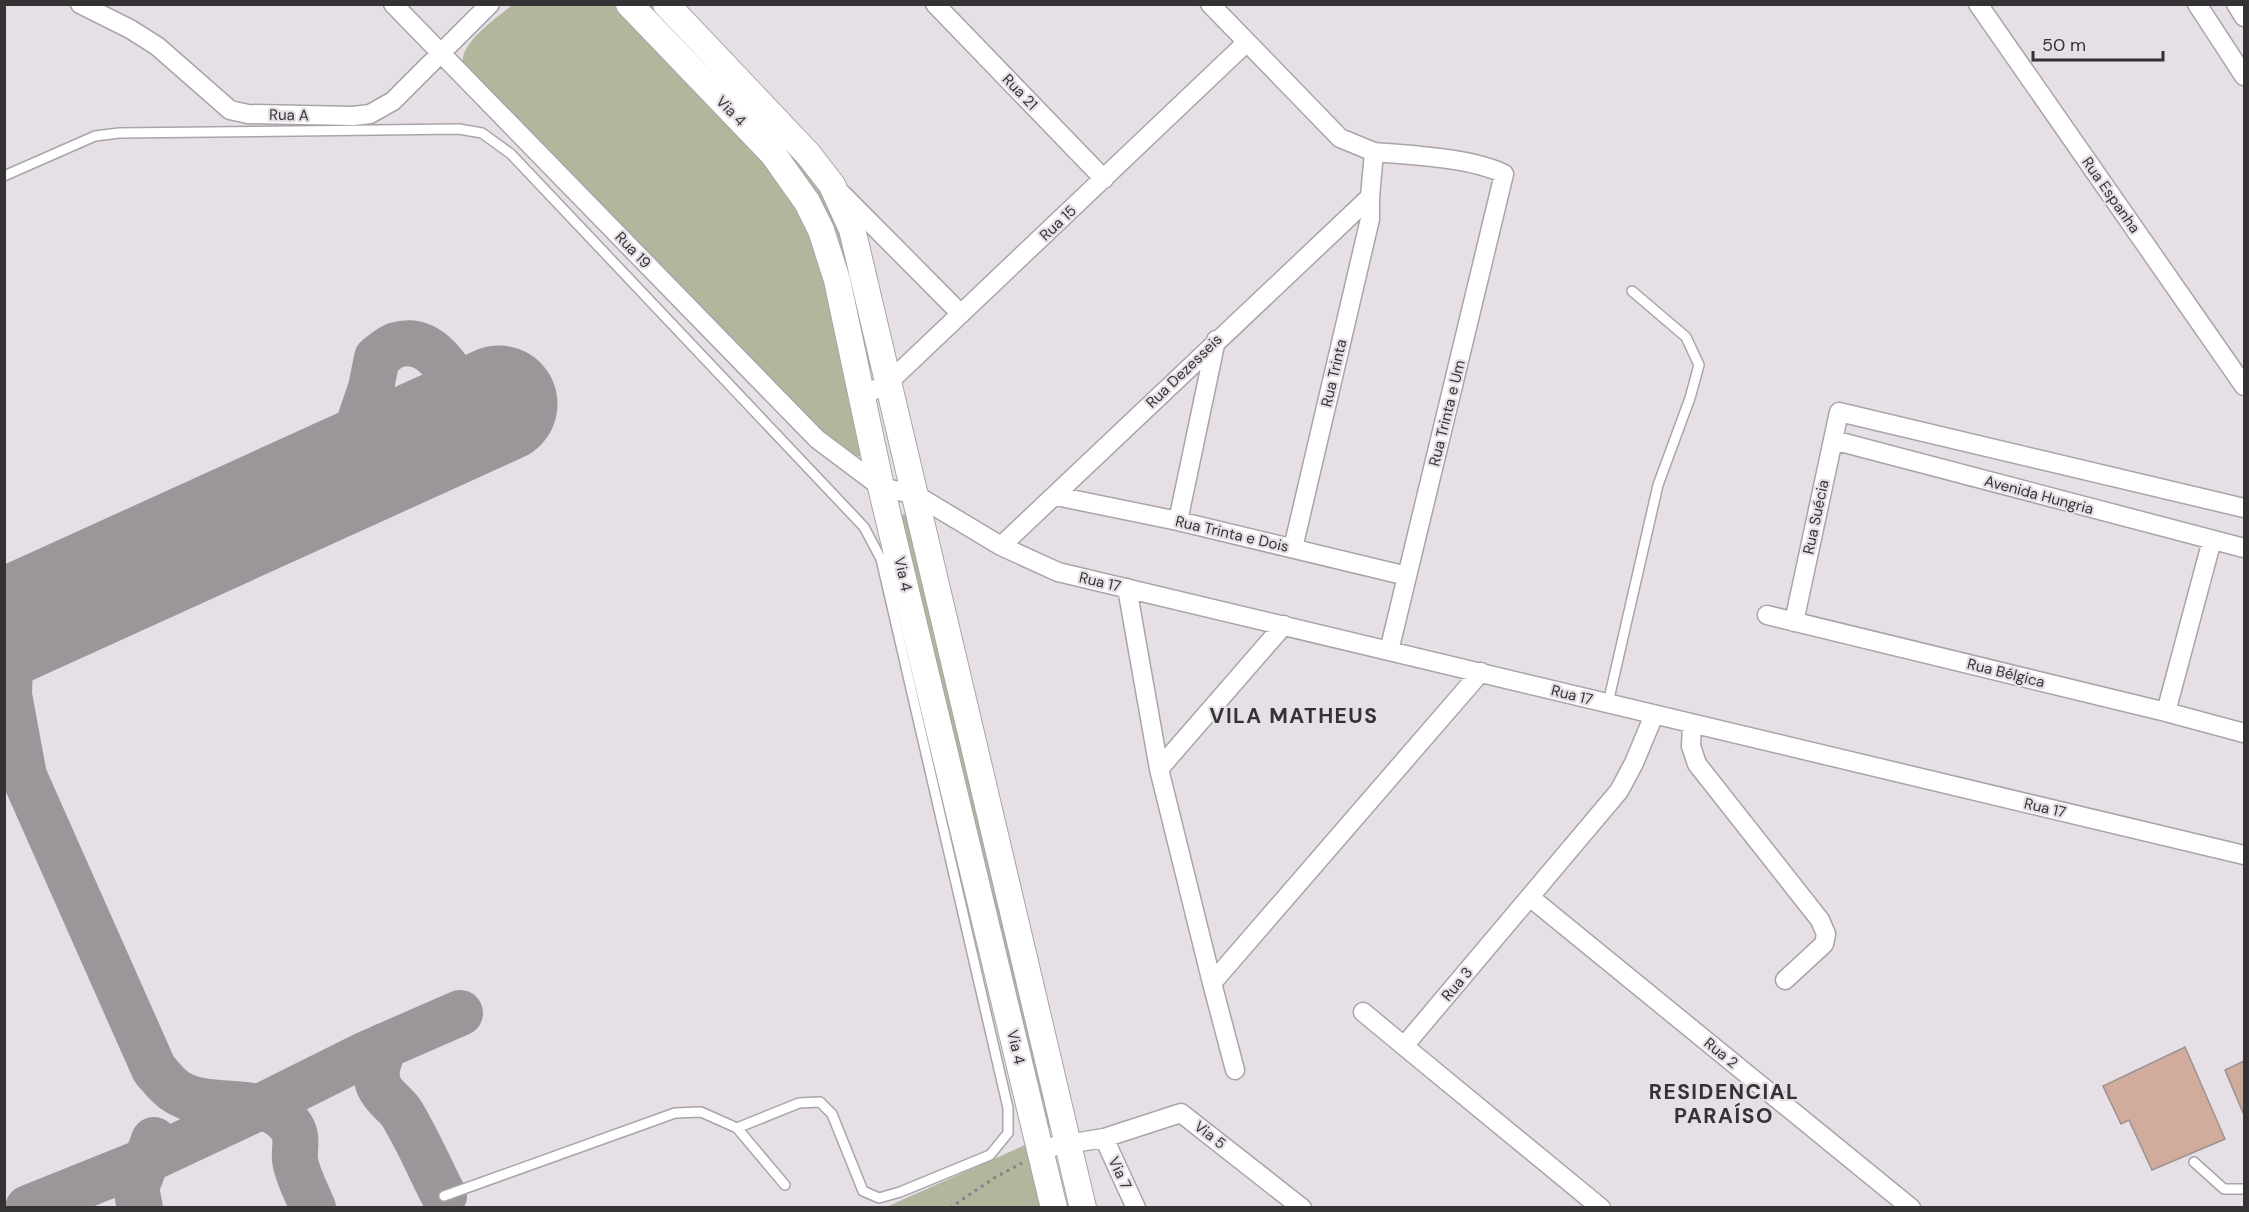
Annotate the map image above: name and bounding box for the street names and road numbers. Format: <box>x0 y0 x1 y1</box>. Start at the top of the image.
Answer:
street label: Rua 21 <box>998 70 1042 114</box>
street label: Via 4 <box>712 92 750 130</box>
street label: Rua A <box>269 105 309 125</box>
street label: Rua Espanha <box>2077 153 2145 237</box>
street label: Rua 15 <box>1035 201 1081 245</box>
street label: Rua 19 <box>611 227 655 273</box>
street label: Rua Dezesseis <box>1142 330 1226 412</box>
street label: Rua Trinta <box>1316 337 1352 409</box>
street label: Rua Trinta e Um <box>1424 358 1470 468</box>
street label: Avenida Hungria <box>1982 471 2096 519</box>
street label: Rua Suécia <box>1798 478 1834 556</box>
street label: Rua Trinta e Dois <box>1173 511 1291 557</box>
street label: Via 4 <box>889 555 917 593</box>
street label: Rua 17 <box>1077 567 1123 597</box>
street label: Rua Bélgica <box>1965 654 2047 692</box>
street label: Rua 17 <box>1549 680 1595 710</box>
street label: Rua 17 <box>2022 793 2068 823</box>
street label: Rua 3 <box>1437 963 1477 1005</box>
street label: Via 4 <box>1002 1028 1030 1066</box>
street label: Rua 2 <box>1700 1033 1742 1073</box>
street label: Via 5 <box>1190 1116 1230 1154</box>
street label: Via 7 <box>1104 1153 1136 1193</box>

